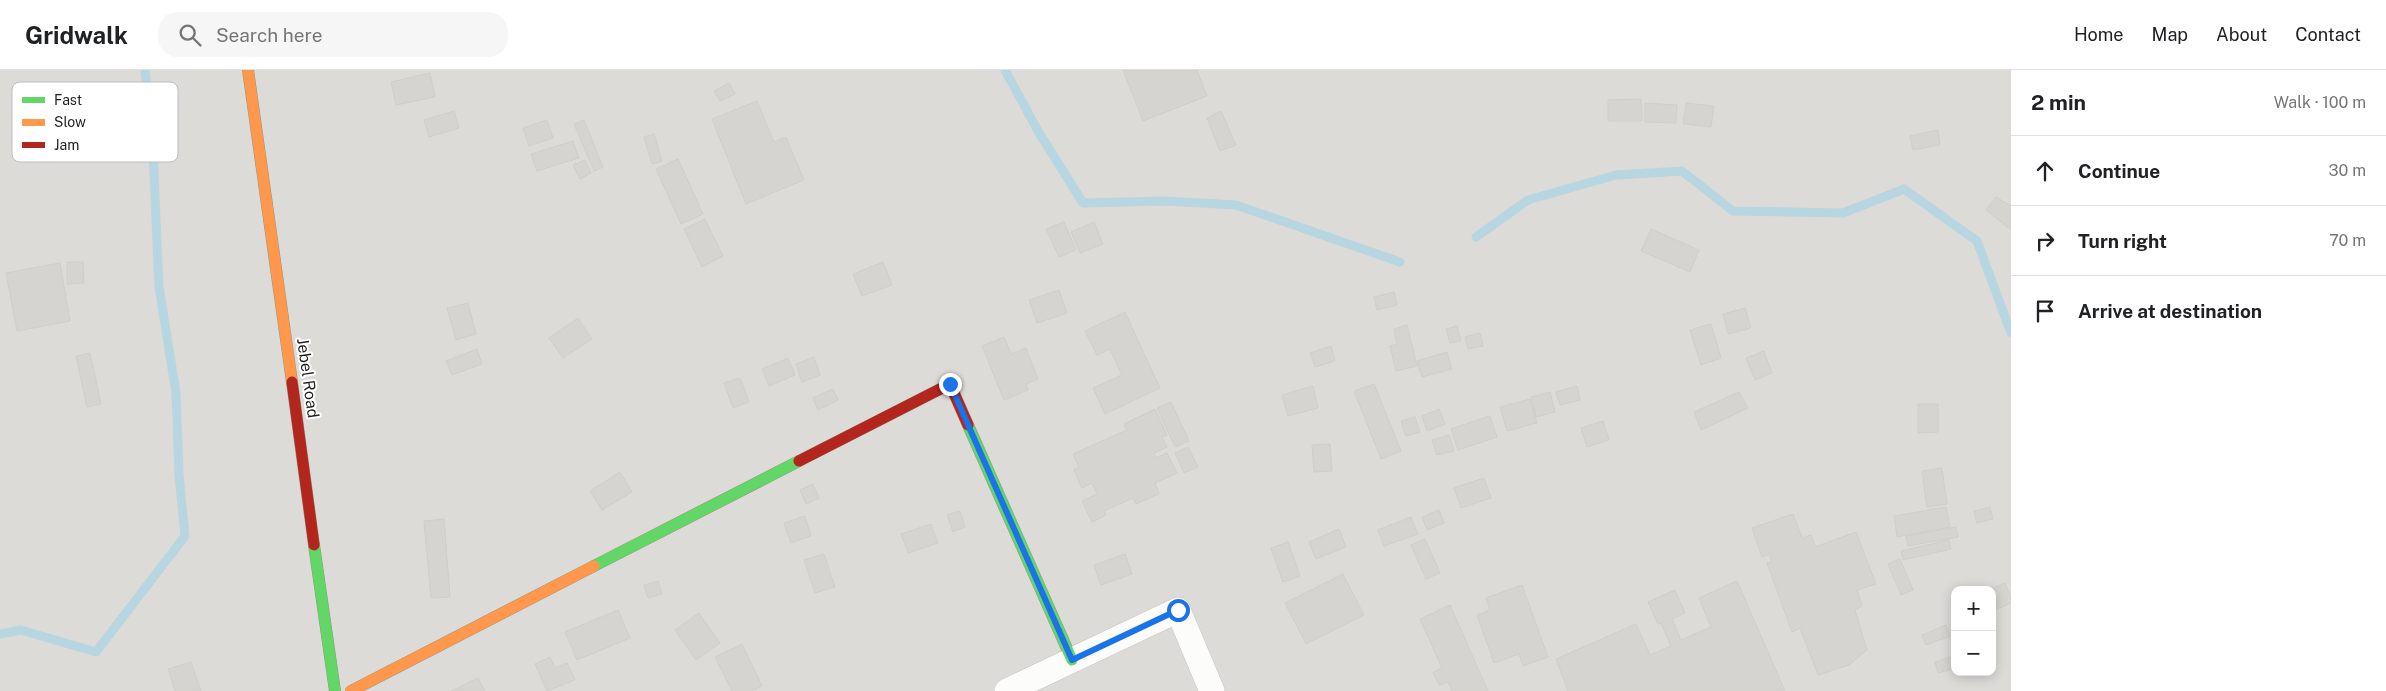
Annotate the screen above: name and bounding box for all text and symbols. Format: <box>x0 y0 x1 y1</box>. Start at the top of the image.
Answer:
search box <box>158 12 508 57</box>
text: Gridwalk <box>25 21 128 49</box>
icon: search <box>176 21 204 49</box>
text: Search here <box>216 24 323 46</box>
text: Home <box>2074 24 2124 45</box>
text: Map <box>2152 24 2188 45</box>
text: About <box>2216 24 2267 45</box>
text: Contact <box>2295 24 2361 45</box>
legend <box>12 82 178 162</box>
text: 2 min <box>2031 90 2086 115</box>
text: Fast <box>54 92 82 108</box>
text: Walk · 100 m <box>2274 93 2366 112</box>
text: Slow <box>54 114 86 130</box>
text: Jam <box>54 137 79 153</box>
icon: ahead <box>2031 157 2059 185</box>
text: Continue <box>2078 160 2160 182</box>
text: 30 m <box>2329 161 2366 180</box>
icon: right <box>2031 227 2059 255</box>
text: Turn right <box>2078 230 2167 252</box>
text: 70 m <box>2329 231 2366 250</box>
icon: arrive <box>2031 297 2059 325</box>
text: Arrive at destination <box>2078 300 2262 322</box>
street label: Jebel Road <box>293 337 323 419</box>
route end <box>939 373 962 396</box>
map controls <box>1951 586 1996 676</box>
button: + <box>1951 586 1996 631</box>
route start <box>1167 599 1190 622</box>
button: − <box>1951 631 1996 676</box>

